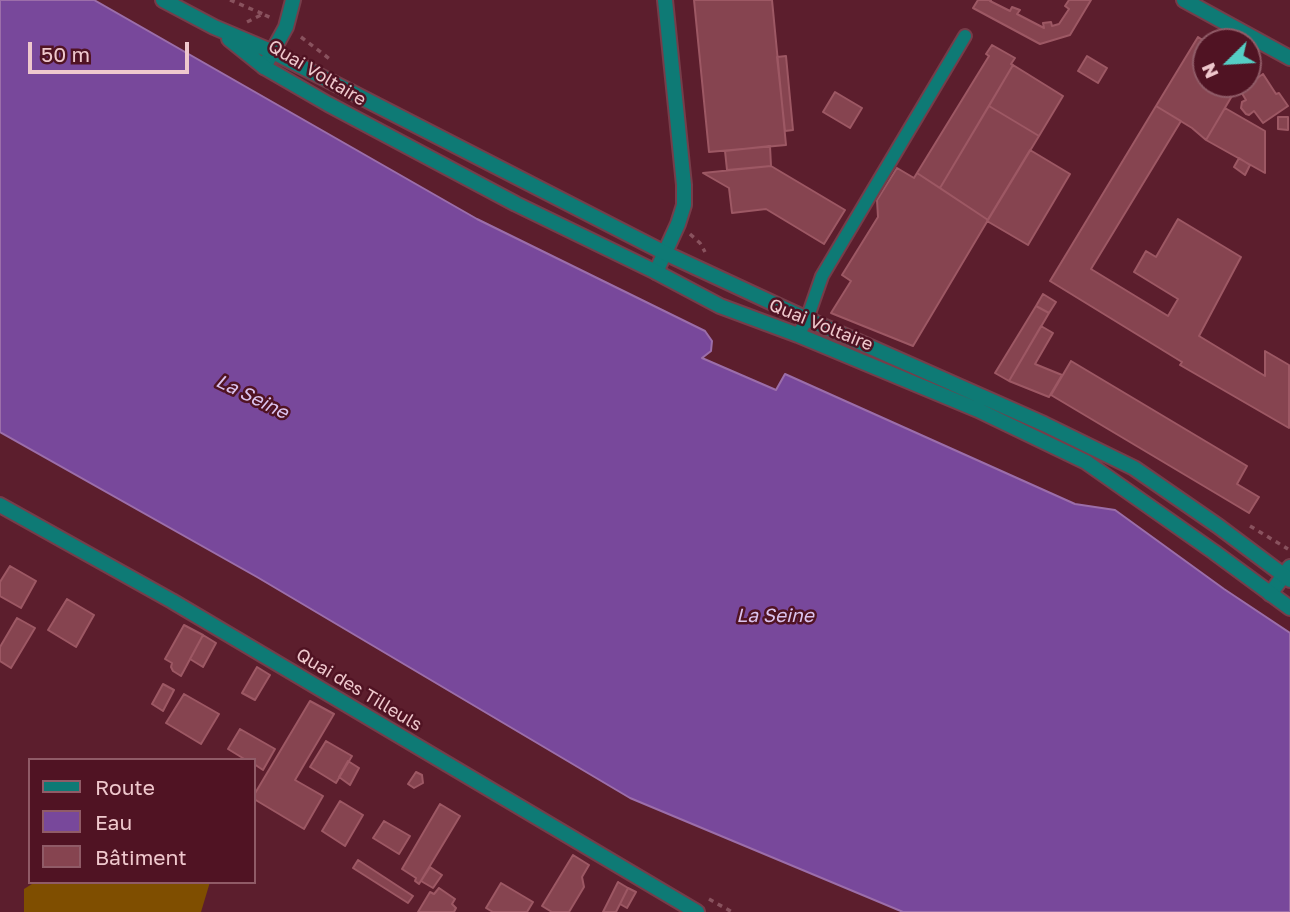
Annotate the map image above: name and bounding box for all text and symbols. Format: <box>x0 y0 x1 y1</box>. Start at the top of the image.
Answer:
scale bar <box>32 28 192 72</box>
north arrow <box>1192 28 1262 98</box>
street label: Quai Voltaire <box>264 35 370 111</box>
text: 50 m <box>41 41 90 67</box>
text: N <box>1196 60 1223 82</box>
street label: Quai Voltaire <box>766 294 876 356</box>
water label: La Seine <box>212 370 292 424</box>
water label: La Seine <box>736 605 814 627</box>
street label: Quai des Tilleuls <box>292 644 426 736</box>
legend <box>28 758 256 884</box>
text: Route <box>95 774 155 800</box>
text: Eau <box>95 809 132 835</box>
text: Bâtiment <box>95 844 187 870</box>

